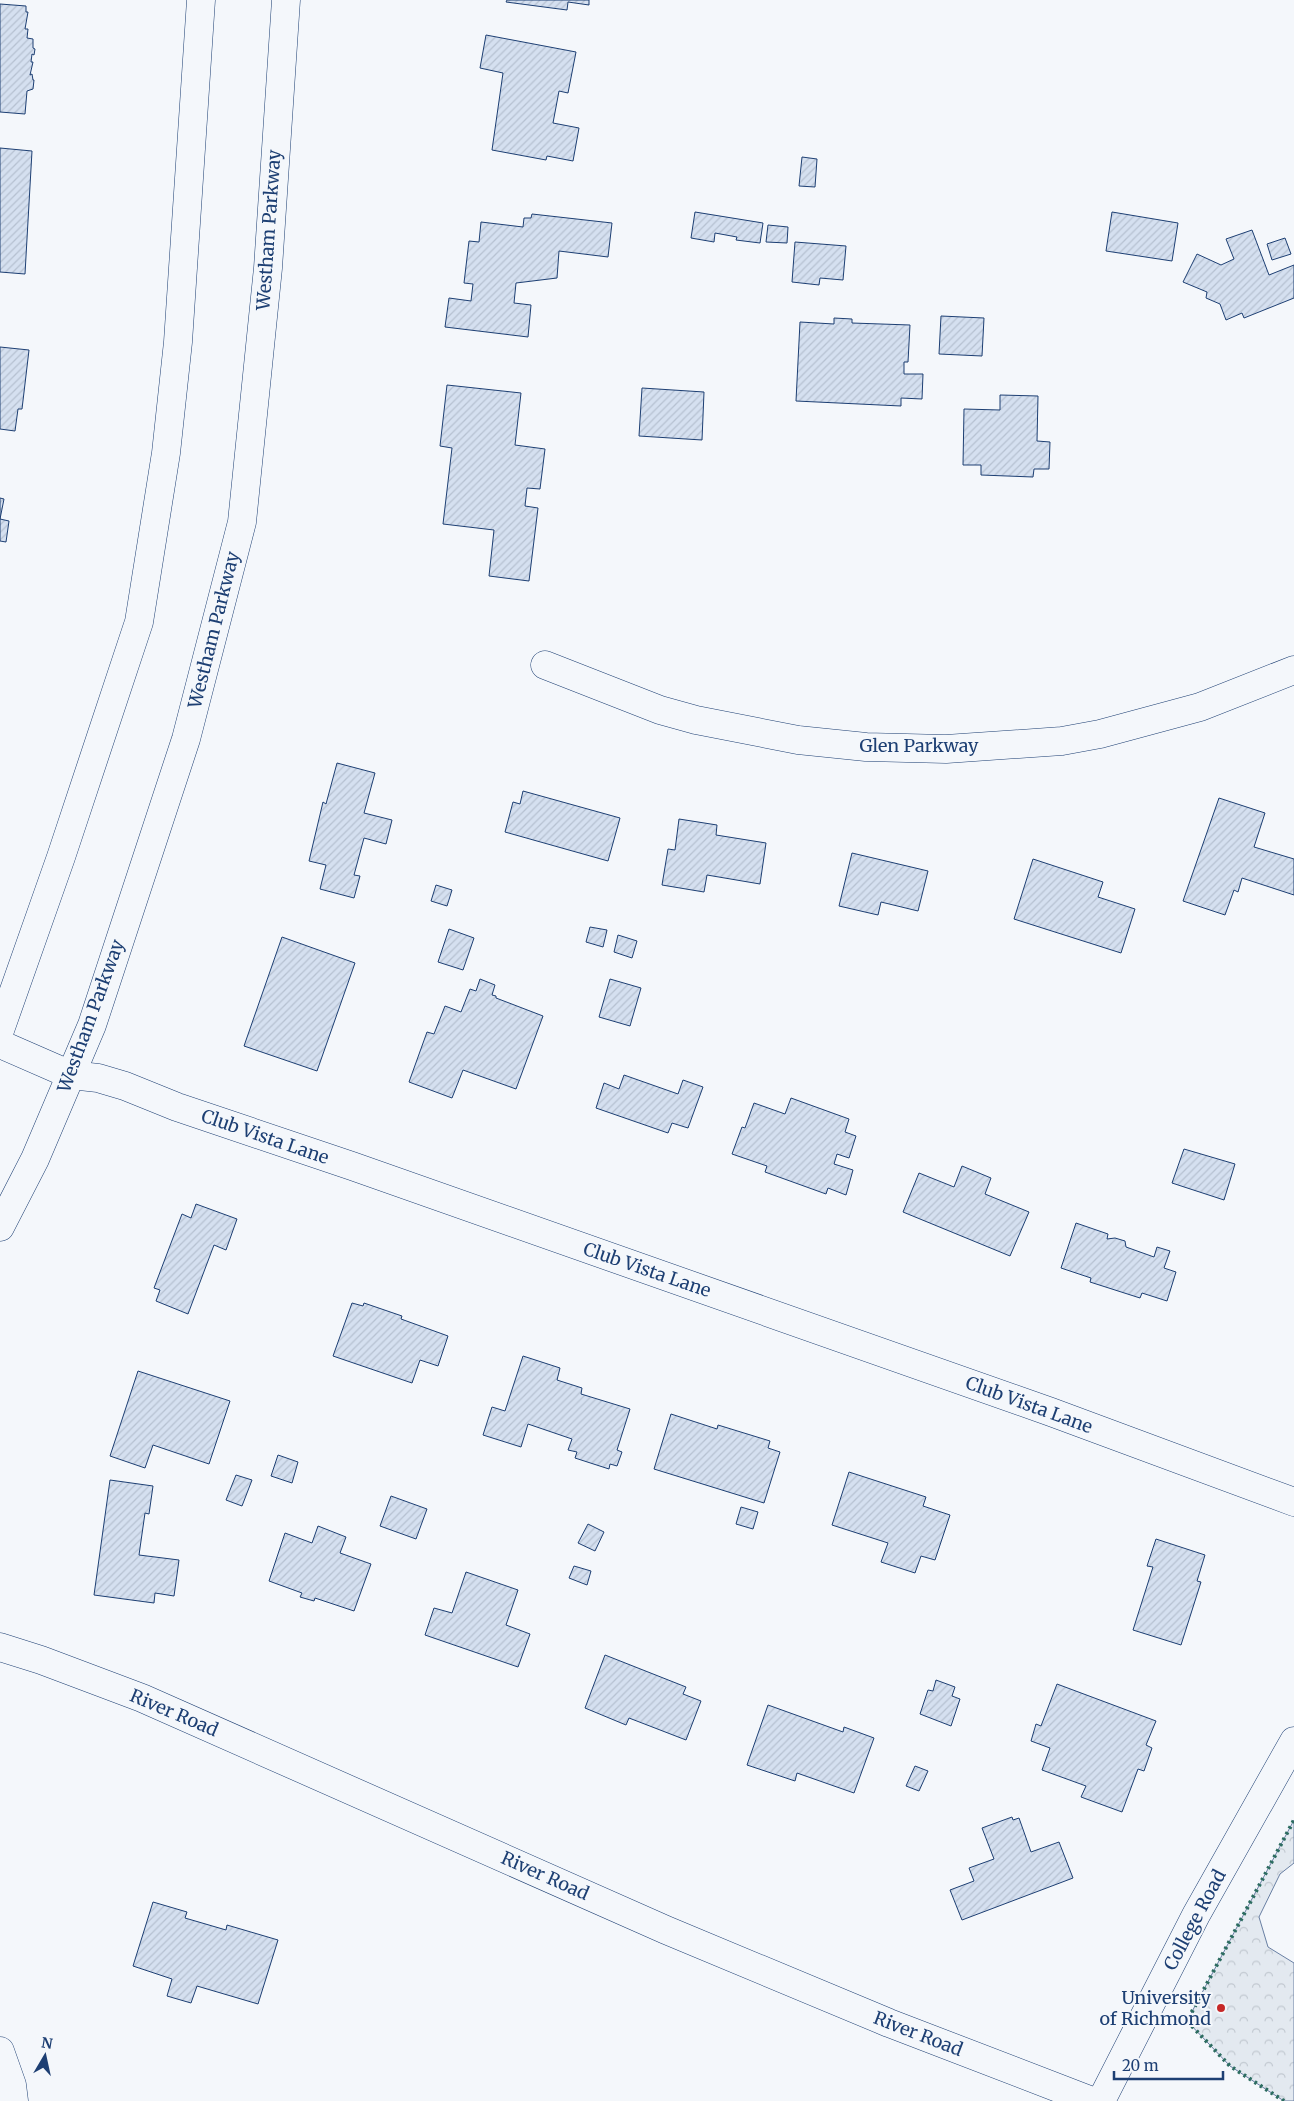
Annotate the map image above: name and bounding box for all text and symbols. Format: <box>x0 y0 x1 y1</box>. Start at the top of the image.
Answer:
street label: Westham Parkway <box>251 148 286 312</box>
street label: Westham Parkway <box>183 548 244 712</box>
street label: Glen Parkway <box>859 734 979 757</box>
street label: Westham Parkway <box>52 936 129 1096</box>
street label: Club Vista Lane <box>198 1104 332 1169</box>
street label: Club Vista Lane <box>580 1237 714 1302</box>
street label: Club Vista Lane <box>963 1371 1096 1438</box>
street label: River Road <box>127 1684 222 1741</box>
street label: River Road <box>498 1846 593 1905</box>
street label: College Road <box>1158 1865 1231 1974</box>
place label: University of Richmond <box>1099 1986 1212 2030</box>
marker: University of Richmond <box>1215 2002 1227 2014</box>
street label: River Road <box>870 2006 966 2061</box>
north arrow <box>20 2031 70 2081</box>
text: N <box>40 2033 54 2053</box>
scale bar <box>1114 2048 1223 2080</box>
text: 20 m <box>1122 2056 1159 2075</box>

